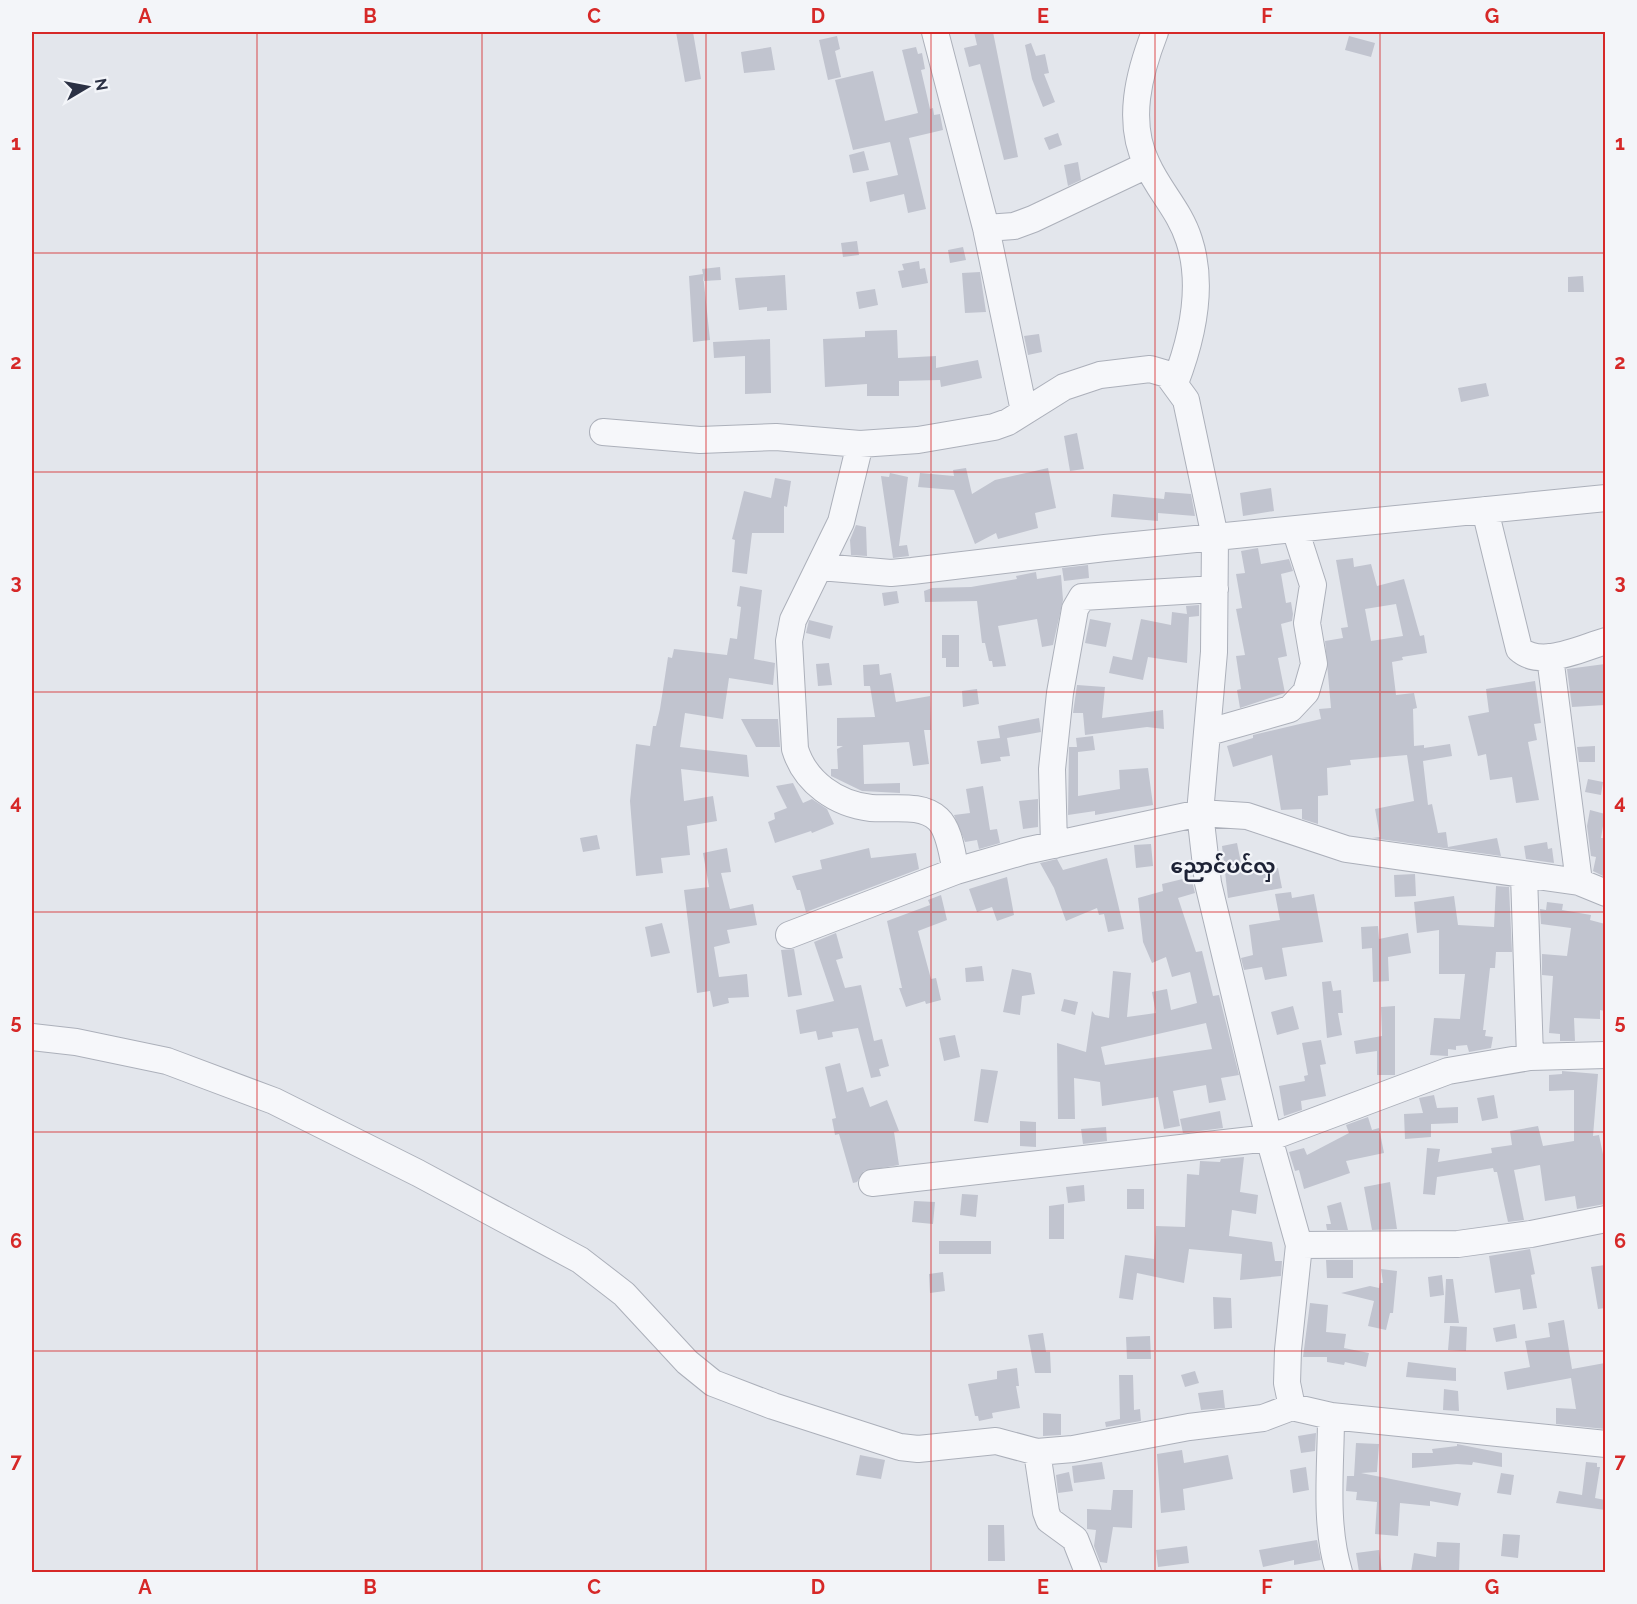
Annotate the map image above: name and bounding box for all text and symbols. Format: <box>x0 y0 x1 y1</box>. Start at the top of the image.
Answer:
text: A <box>138 4 152 28</box>
text: B <box>363 4 377 28</box>
text: C <box>587 4 601 28</box>
text: D <box>811 4 825 28</box>
text: E <box>1037 4 1049 28</box>
text: F <box>1261 4 1273 28</box>
text: G <box>1485 4 1499 28</box>
north arrow <box>57 57 117 117</box>
text: N <box>91 77 112 92</box>
text: 1 <box>11 131 21 155</box>
text: 1 <box>1615 131 1625 155</box>
text: 2 <box>10 350 22 374</box>
text: 2 <box>1614 350 1626 374</box>
text: 3 <box>10 570 22 594</box>
text: 3 <box>1614 570 1626 594</box>
text: 4 <box>10 790 22 814</box>
text: 4 <box>1614 790 1626 814</box>
district label: ညောင်ပင်လှ <box>1170 853 1276 882</box>
text: 5 <box>10 1010 22 1034</box>
text: 5 <box>1614 1010 1626 1034</box>
text: 6 <box>10 1229 22 1253</box>
text: 6 <box>1614 1229 1626 1253</box>
text: 7 <box>10 1449 22 1473</box>
text: 7 <box>1614 1449 1626 1473</box>
text: A <box>138 1575 152 1599</box>
text: B <box>363 1575 377 1599</box>
text: C <box>587 1575 601 1599</box>
text: D <box>811 1575 825 1599</box>
text: E <box>1037 1575 1049 1599</box>
text: F <box>1261 1575 1273 1599</box>
text: G <box>1485 1575 1499 1599</box>

